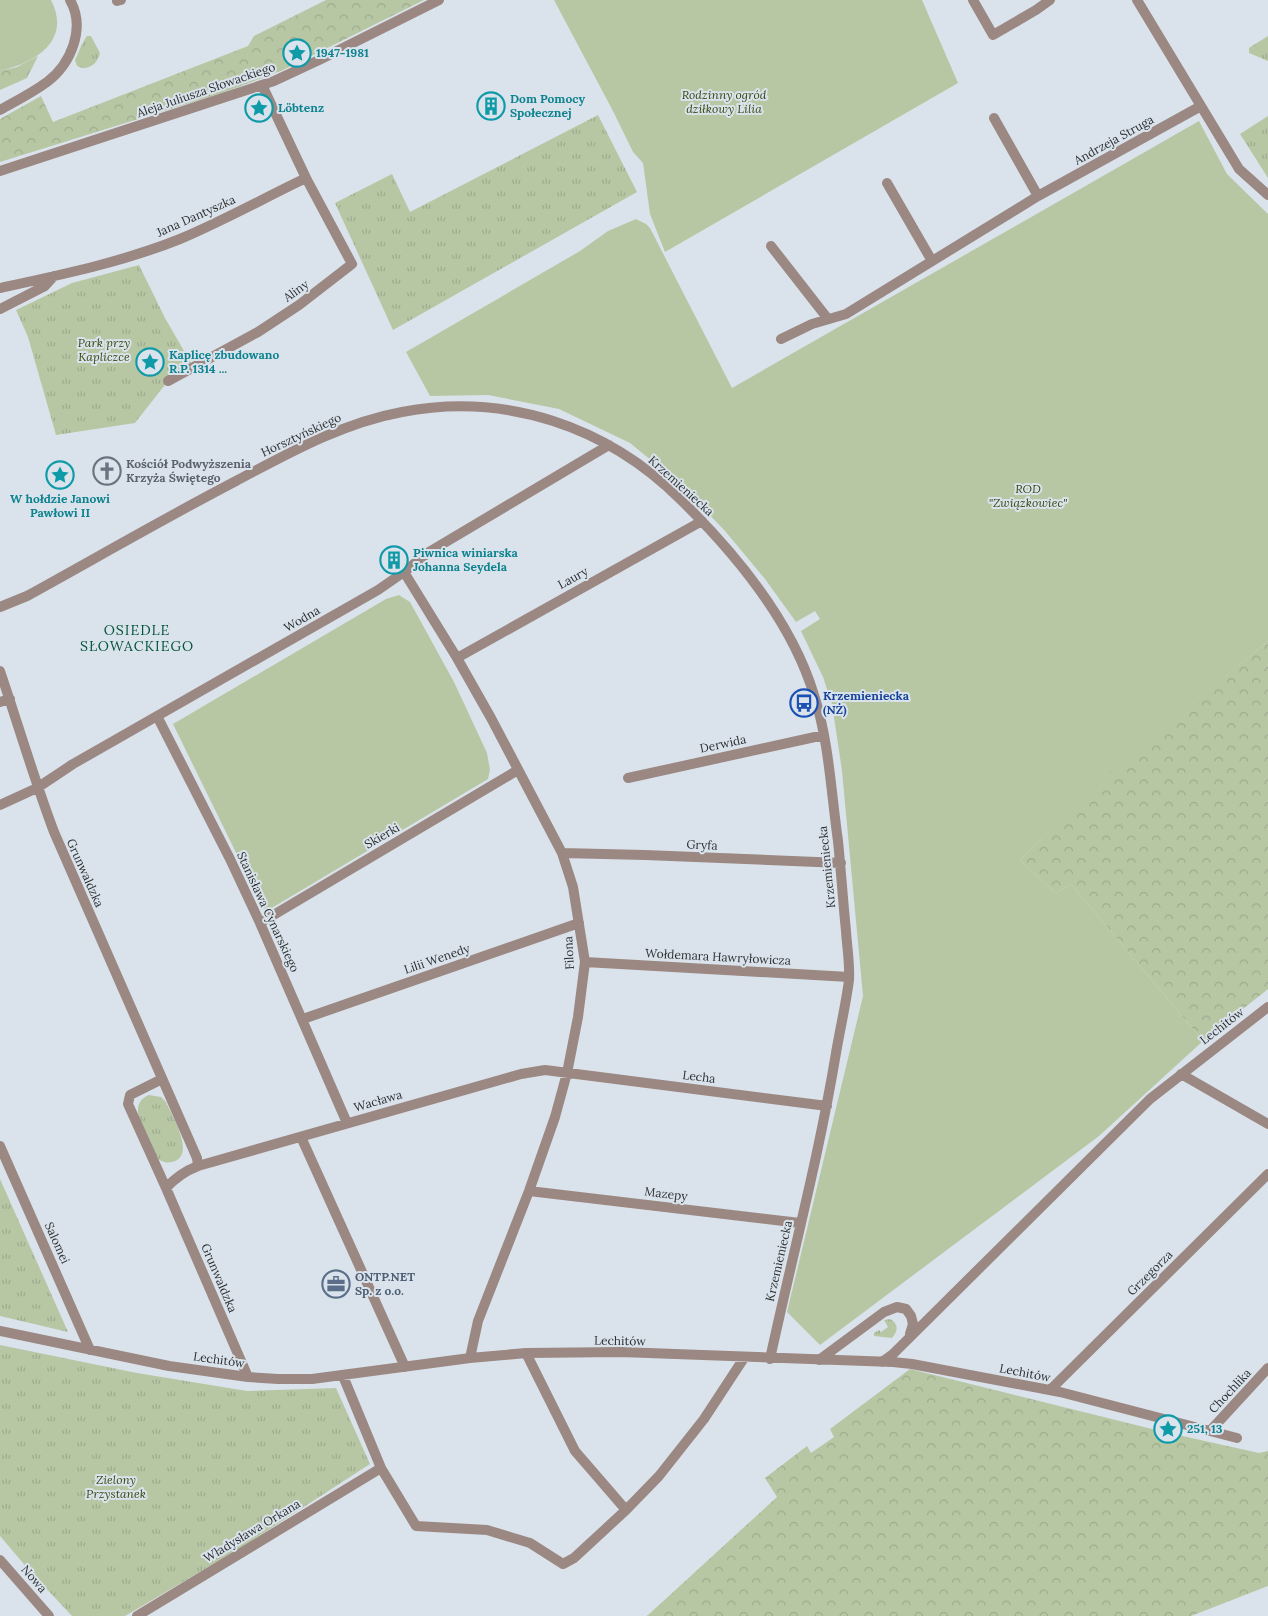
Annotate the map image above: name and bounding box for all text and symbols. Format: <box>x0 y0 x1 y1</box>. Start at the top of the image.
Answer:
place icon: 1947-1981 <box>282 38 312 68</box>
place label: 1947-1981 <box>316 45 369 60</box>
street label: Aleja Juliusza Słowackiego <box>134 59 277 121</box>
park label: Rodzinny ogród dziłkowy Lilia <box>682 87 767 116</box>
building icon: Dom Pomocy Społecznej <box>476 91 506 121</box>
place label: Dom Pomocy Społecznej <box>510 91 585 120</box>
place icon: Löbtenz <box>244 93 274 123</box>
place label: Löbtenz <box>278 100 324 115</box>
street label: Andrzeja Struga <box>1070 111 1156 168</box>
street label: Jana Dantyszka <box>153 191 238 240</box>
street label: Aliny <box>279 276 312 305</box>
park label: Park przy Kapliczce <box>78 335 130 364</box>
place icon: Kaplicę zbudowano R.P. 1314 ... <box>135 347 165 377</box>
place label: Kaplicę zbudowano R.P. 1314 ... <box>169 347 279 376</box>
street label: Horsztyńskiego <box>258 409 343 460</box>
street label: Krzemieniecka <box>646 452 717 519</box>
church icon: Kościół Podwyższenia Krzyża Świętego <box>92 456 122 486</box>
place label: Kościół Podwyższenia Krzyża Świętego <box>126 456 252 485</box>
place icon: W hołdzie Janowi Pawłowi II <box>45 460 75 490</box>
park label: ROD "Związkowiec" <box>989 481 1067 510</box>
place label: W hołdzie Janowi Pawłowi II <box>10 491 110 520</box>
building icon: Piwnica winiarska Johanna Seydela <box>379 545 409 575</box>
place label: Piwnica winiarska Johanna Seydela <box>413 545 519 574</box>
street label: Laury <box>555 563 591 592</box>
street label: Wodna <box>281 602 322 635</box>
district label: OSIEDLE SŁOWACKIEGO <box>80 621 194 655</box>
bus stop icon: Krzemieniecka (NŻ) <box>789 688 819 718</box>
place label: Krzemieniecka (NŻ) <box>823 688 910 718</box>
street label: Derwida <box>698 731 747 756</box>
street label: Skierki <box>362 820 402 852</box>
street label: Krzemieniecka <box>815 825 838 909</box>
street label: Grunwaldzka <box>64 836 107 909</box>
street label: Gryfa <box>686 836 718 853</box>
street label: Stanisława Cynarskiego <box>234 849 303 974</box>
street label: Filona <box>560 936 577 970</box>
street label: Lilii Wenedy <box>402 940 472 977</box>
street label: Wołdemara Hawryłowicza <box>645 945 791 968</box>
street label: Lechitów <box>1197 1004 1247 1047</box>
street label: Lecha <box>682 1067 716 1086</box>
street label: Wacława <box>352 1087 404 1115</box>
street label: Mazepy <box>644 1183 689 1204</box>
street label: Krzemieniecka <box>762 1219 795 1303</box>
street label: Salomei <box>42 1220 73 1266</box>
street label: Grunwaldzka <box>198 1241 241 1315</box>
street label: Grzegorza <box>1124 1247 1175 1298</box>
office icon: ONTP.NET Sp. z o.o. <box>321 1269 351 1299</box>
place label: ONTP.NET Sp. z o.o. <box>355 1269 415 1298</box>
street label: Lechitów <box>594 1333 646 1348</box>
street label: Lechitów <box>192 1348 246 1371</box>
street label: Lechitów <box>998 1360 1052 1385</box>
street label: Chochlika <box>1205 1365 1254 1416</box>
place icon: 251, 13 <box>1153 1414 1183 1444</box>
place label: 251, 13 <box>1187 1421 1223 1436</box>
park label: Zielony Przystanek <box>86 1472 146 1501</box>
street label: Władysława Orkana <box>201 1496 303 1565</box>
street label: Nowa <box>18 1562 50 1596</box>

